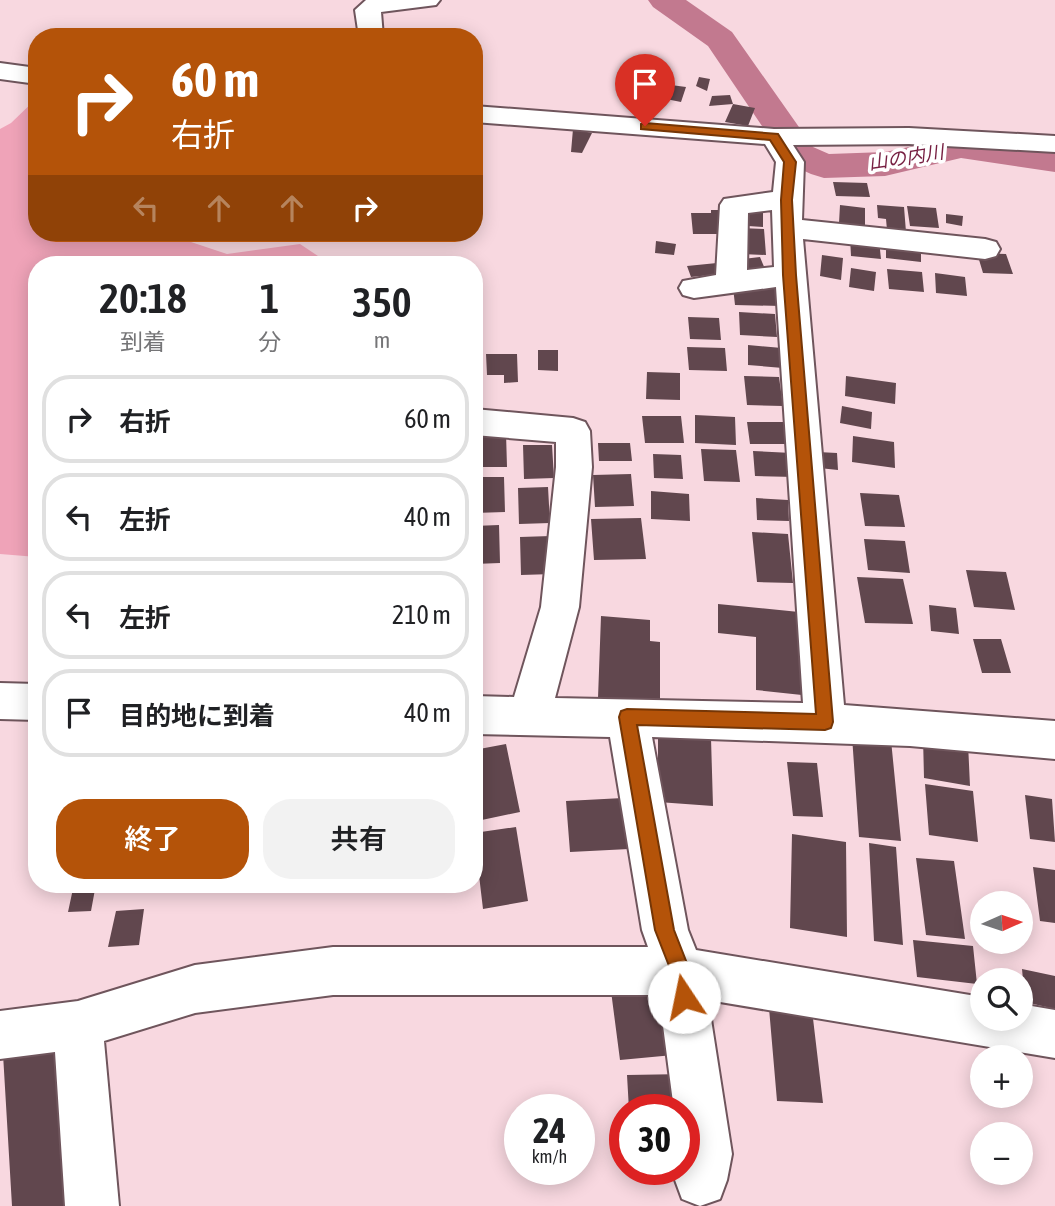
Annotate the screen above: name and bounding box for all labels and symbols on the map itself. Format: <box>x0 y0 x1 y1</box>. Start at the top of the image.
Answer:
pin <box>615 54 675 126</box>
water label: 山の内川 <box>867 140 947 174</box>
north arrow <box>970 891 1032 954</box>
position arrow <box>647 960 721 1034</box>
speed limit sign: 30 <box>609 1094 700 1185</box>

